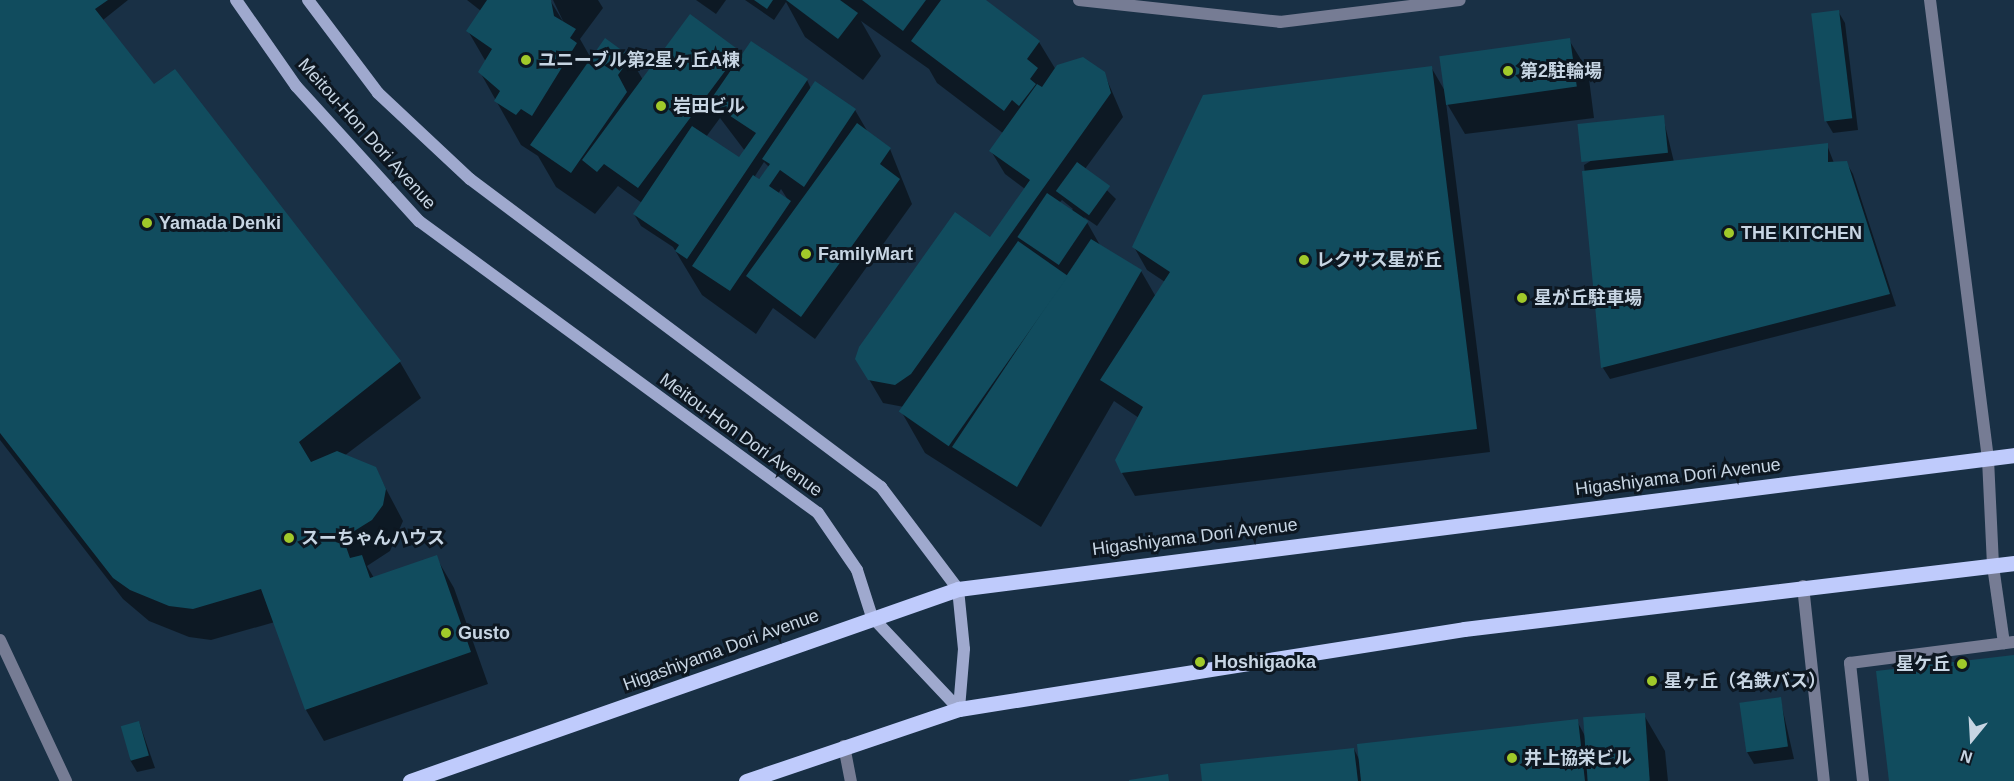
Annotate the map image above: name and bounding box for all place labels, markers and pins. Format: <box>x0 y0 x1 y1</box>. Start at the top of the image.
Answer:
place label: ユニーブル第2星ヶ丘A棟 <box>538 49 741 71</box>
marker: ユニーブル第2星ヶ丘A棟 <box>519 53 533 67</box>
place label: 第2駐輪場 <box>1520 60 1602 82</box>
marker: 第2駐輪場 <box>1501 64 1515 78</box>
place label: 岩田ビル <box>673 95 745 117</box>
marker: 岩田ビル <box>654 99 668 113</box>
place label: Yamada Denki <box>159 212 281 234</box>
marker: Yamada Denki <box>140 216 154 230</box>
place label: THE KITCHEN <box>1741 222 1862 244</box>
marker: THE KITCHEN <box>1722 226 1736 240</box>
place label: FamilyMart <box>818 243 913 265</box>
marker: FamilyMart <box>799 247 813 261</box>
place label: レクサス星が丘 <box>1316 249 1442 271</box>
marker: レクサス星が丘 <box>1297 253 1311 267</box>
place label: 星が丘駐車場 <box>1534 287 1642 309</box>
marker: 星が丘駐車場 <box>1515 291 1529 305</box>
place label: スーちゃんハウス <box>301 527 445 549</box>
marker: スーちゃんハウス <box>282 531 296 545</box>
place label: Gusto <box>458 622 510 644</box>
marker: Gusto <box>439 626 453 640</box>
place label: Hoshigaoka <box>1214 651 1316 673</box>
marker: Hoshigaoka <box>1191 653 1209 671</box>
place label: 星ケ丘 <box>1896 653 1950 675</box>
marker: 星ケ丘 <box>1955 657 1969 671</box>
place label: 星ヶ丘（名鉄バス） <box>1664 670 1826 692</box>
marker: 星ヶ丘（名鉄バス） <box>1645 674 1659 688</box>
place label: 井上協栄ビル <box>1524 747 1632 769</box>
marker: 井上協栄ビル <box>1505 751 1519 765</box>

